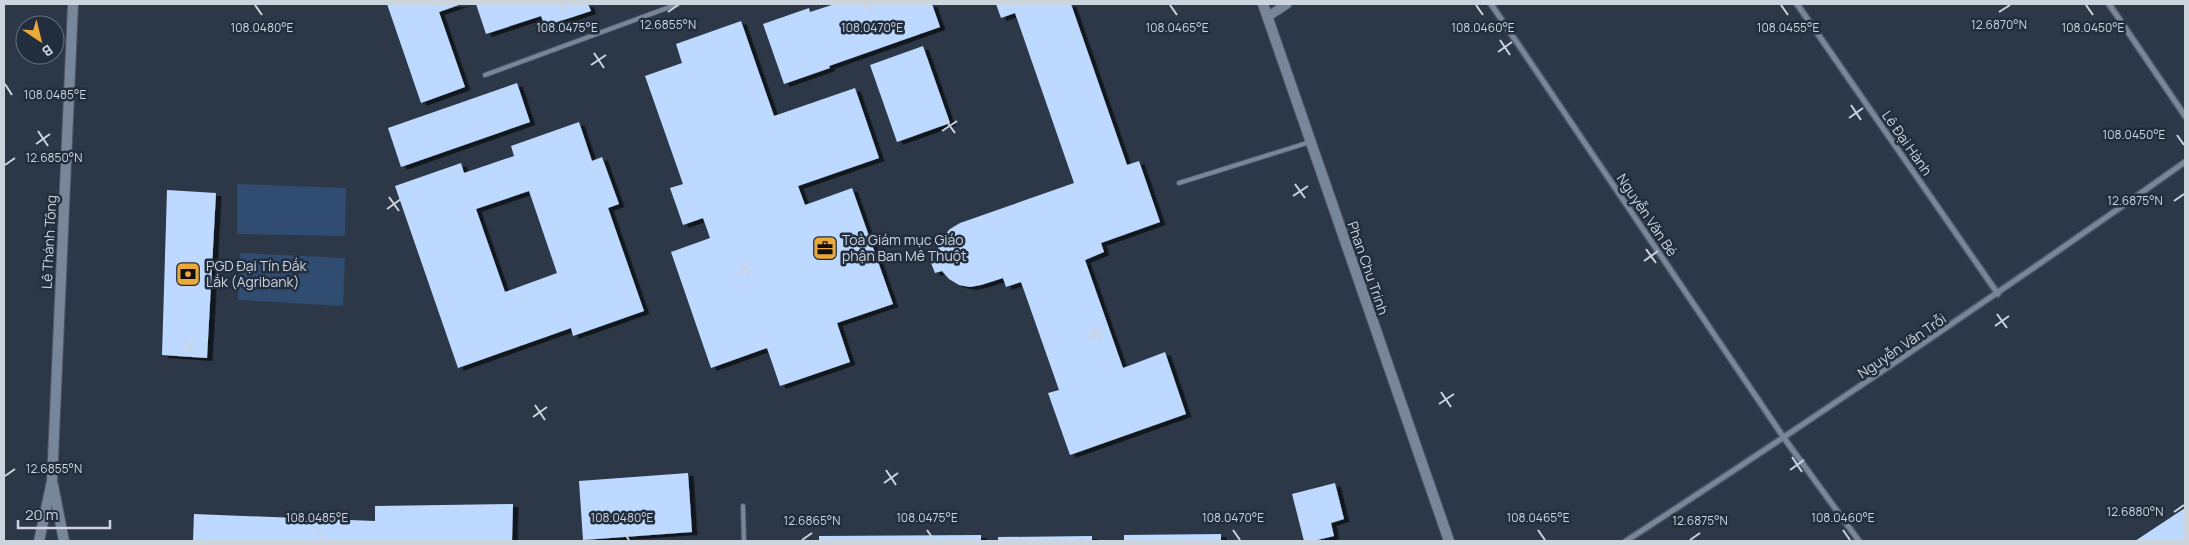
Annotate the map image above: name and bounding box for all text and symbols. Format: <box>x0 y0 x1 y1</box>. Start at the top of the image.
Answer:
north arrow <box>15 15 65 65</box>
text: 12.6855°N <box>640 16 696 33</box>
text: 12.6870°N <box>1971 16 2027 33</box>
text: 108.0480°E <box>231 19 294 36</box>
text: 108.0475°E <box>536 19 598 36</box>
text: 108.0470°E <box>841 19 903 36</box>
text: 108.0465°E <box>1145 19 1209 36</box>
text: 108.0460°E <box>1451 19 1515 36</box>
text: 108.0455°E <box>1757 19 1819 36</box>
text: 108.0450°E <box>2062 19 2125 36</box>
text: B <box>39 41 57 61</box>
text: 108.0485°E <box>24 86 86 103</box>
street label: Lê Đại Hành <box>1878 106 1937 179</box>
text: 108.0450°E <box>2103 126 2166 143</box>
text: 12.6850°N <box>26 149 82 166</box>
street label: Nguyễn Văn Bé <box>1613 170 1682 260</box>
text: 12.6875°N <box>2107 192 2163 209</box>
street label: Lê Thánh Tông <box>37 194 60 289</box>
street label: Phan Chu Trinh <box>1344 219 1393 317</box>
place label: Toà Giám mục Giáo phận Ban Mê Thuột <box>842 230 967 265</box>
office icon: Toà Giám mục Giáo phận Ban Mê Thuột <box>812 235 838 261</box>
place label: PGD Đại Tín Đắk Lắk (Agribank) <box>206 256 308 291</box>
bank icon: PGD Đại Tín Đắk Lắk (Agribank) <box>175 261 201 287</box>
street label: Nguyễn Văn Trỗi <box>1854 309 1950 382</box>
text: 12.6855°N <box>26 460 82 477</box>
scale bar <box>18 498 110 530</box>
text: 12.6880°N <box>2107 503 2163 520</box>
text: 20 m <box>25 504 58 525</box>
text: 108.0485°E <box>286 509 348 526</box>
text: 108.0480°E <box>591 509 654 526</box>
text: 108.0475°E <box>896 509 958 526</box>
text: 108.0470°E <box>1202 509 1264 526</box>
text: 108.0465°E <box>1506 509 1570 526</box>
text: 108.0460°E <box>1811 509 1875 526</box>
text: 12.6865°N <box>784 512 840 529</box>
text: 12.6875°N <box>1672 512 1728 529</box>

